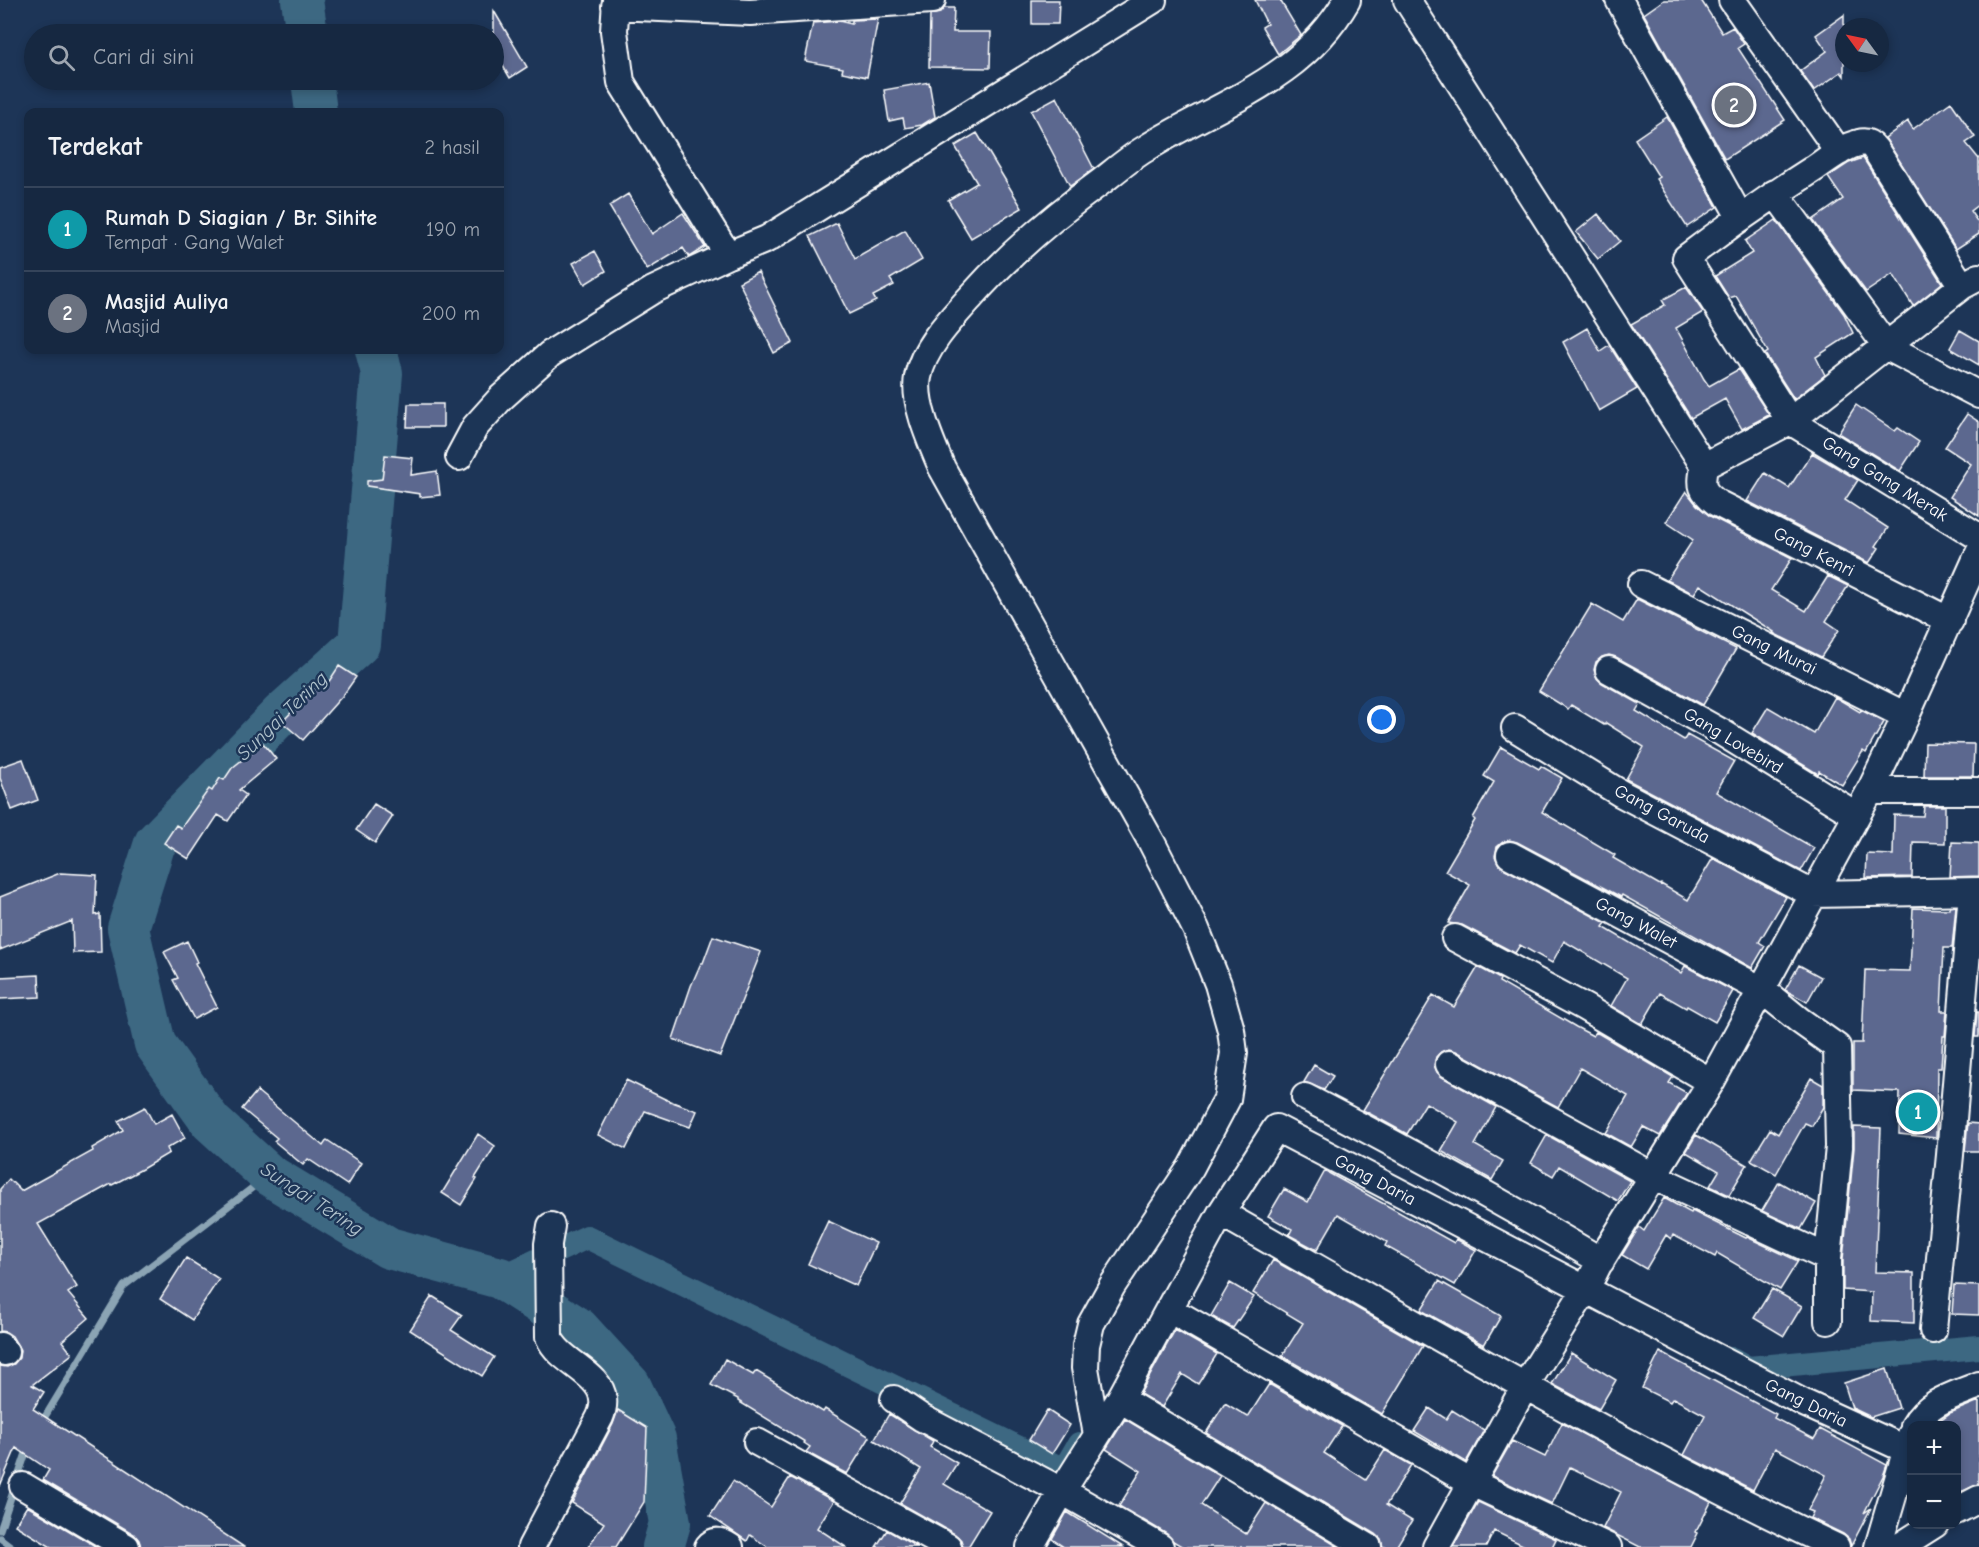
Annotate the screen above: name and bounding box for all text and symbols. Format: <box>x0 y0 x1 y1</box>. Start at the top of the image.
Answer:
north arrow <box>1835 18 1889 72</box>
search box <box>24 24 504 90</box>
icon: search <box>45 41 78 74</box>
text: Cari di sini <box>93 44 194 70</box>
pin: 2 <box>1714 82 1754 128</box>
text: Terdekat <box>48 132 142 162</box>
text: 2 hasil <box>425 136 480 159</box>
text: Rumah D Siagian / Br. Sihite <box>105 205 377 231</box>
text: 1 <box>64 218 71 241</box>
text: 190 m <box>426 218 480 241</box>
text: Tempat · Gang Walet <box>105 231 283 254</box>
text: Masjid Auliya <box>105 289 229 315</box>
text: 2 <box>63 302 72 325</box>
text: 200 m <box>422 302 480 325</box>
text: Masjid <box>105 315 160 338</box>
street label: Gang Gang Merak <box>1818 432 1952 526</box>
street label: Gang Kenri <box>1770 523 1858 581</box>
street label: Gang Murai <box>1728 620 1820 680</box>
water label: Sungai Tering <box>232 667 332 765</box>
street label: Gang Lovebird <box>1680 703 1786 779</box>
your location <box>1367 705 1396 734</box>
street label: Gang Garuda <box>1611 780 1713 848</box>
street label: Gang Walet <box>1592 893 1681 954</box>
pin: 1 <box>1898 1090 1938 1134</box>
street label: Gang Daria <box>1331 1150 1419 1210</box>
water label: Sungai Tering <box>257 1157 367 1241</box>
street label: Gang Daria <box>1761 1374 1851 1432</box>
map controls <box>1907 1421 1961 1529</box>
button: + <box>1907 1421 1961 1475</box>
button: − <box>1907 1475 1961 1529</box>

